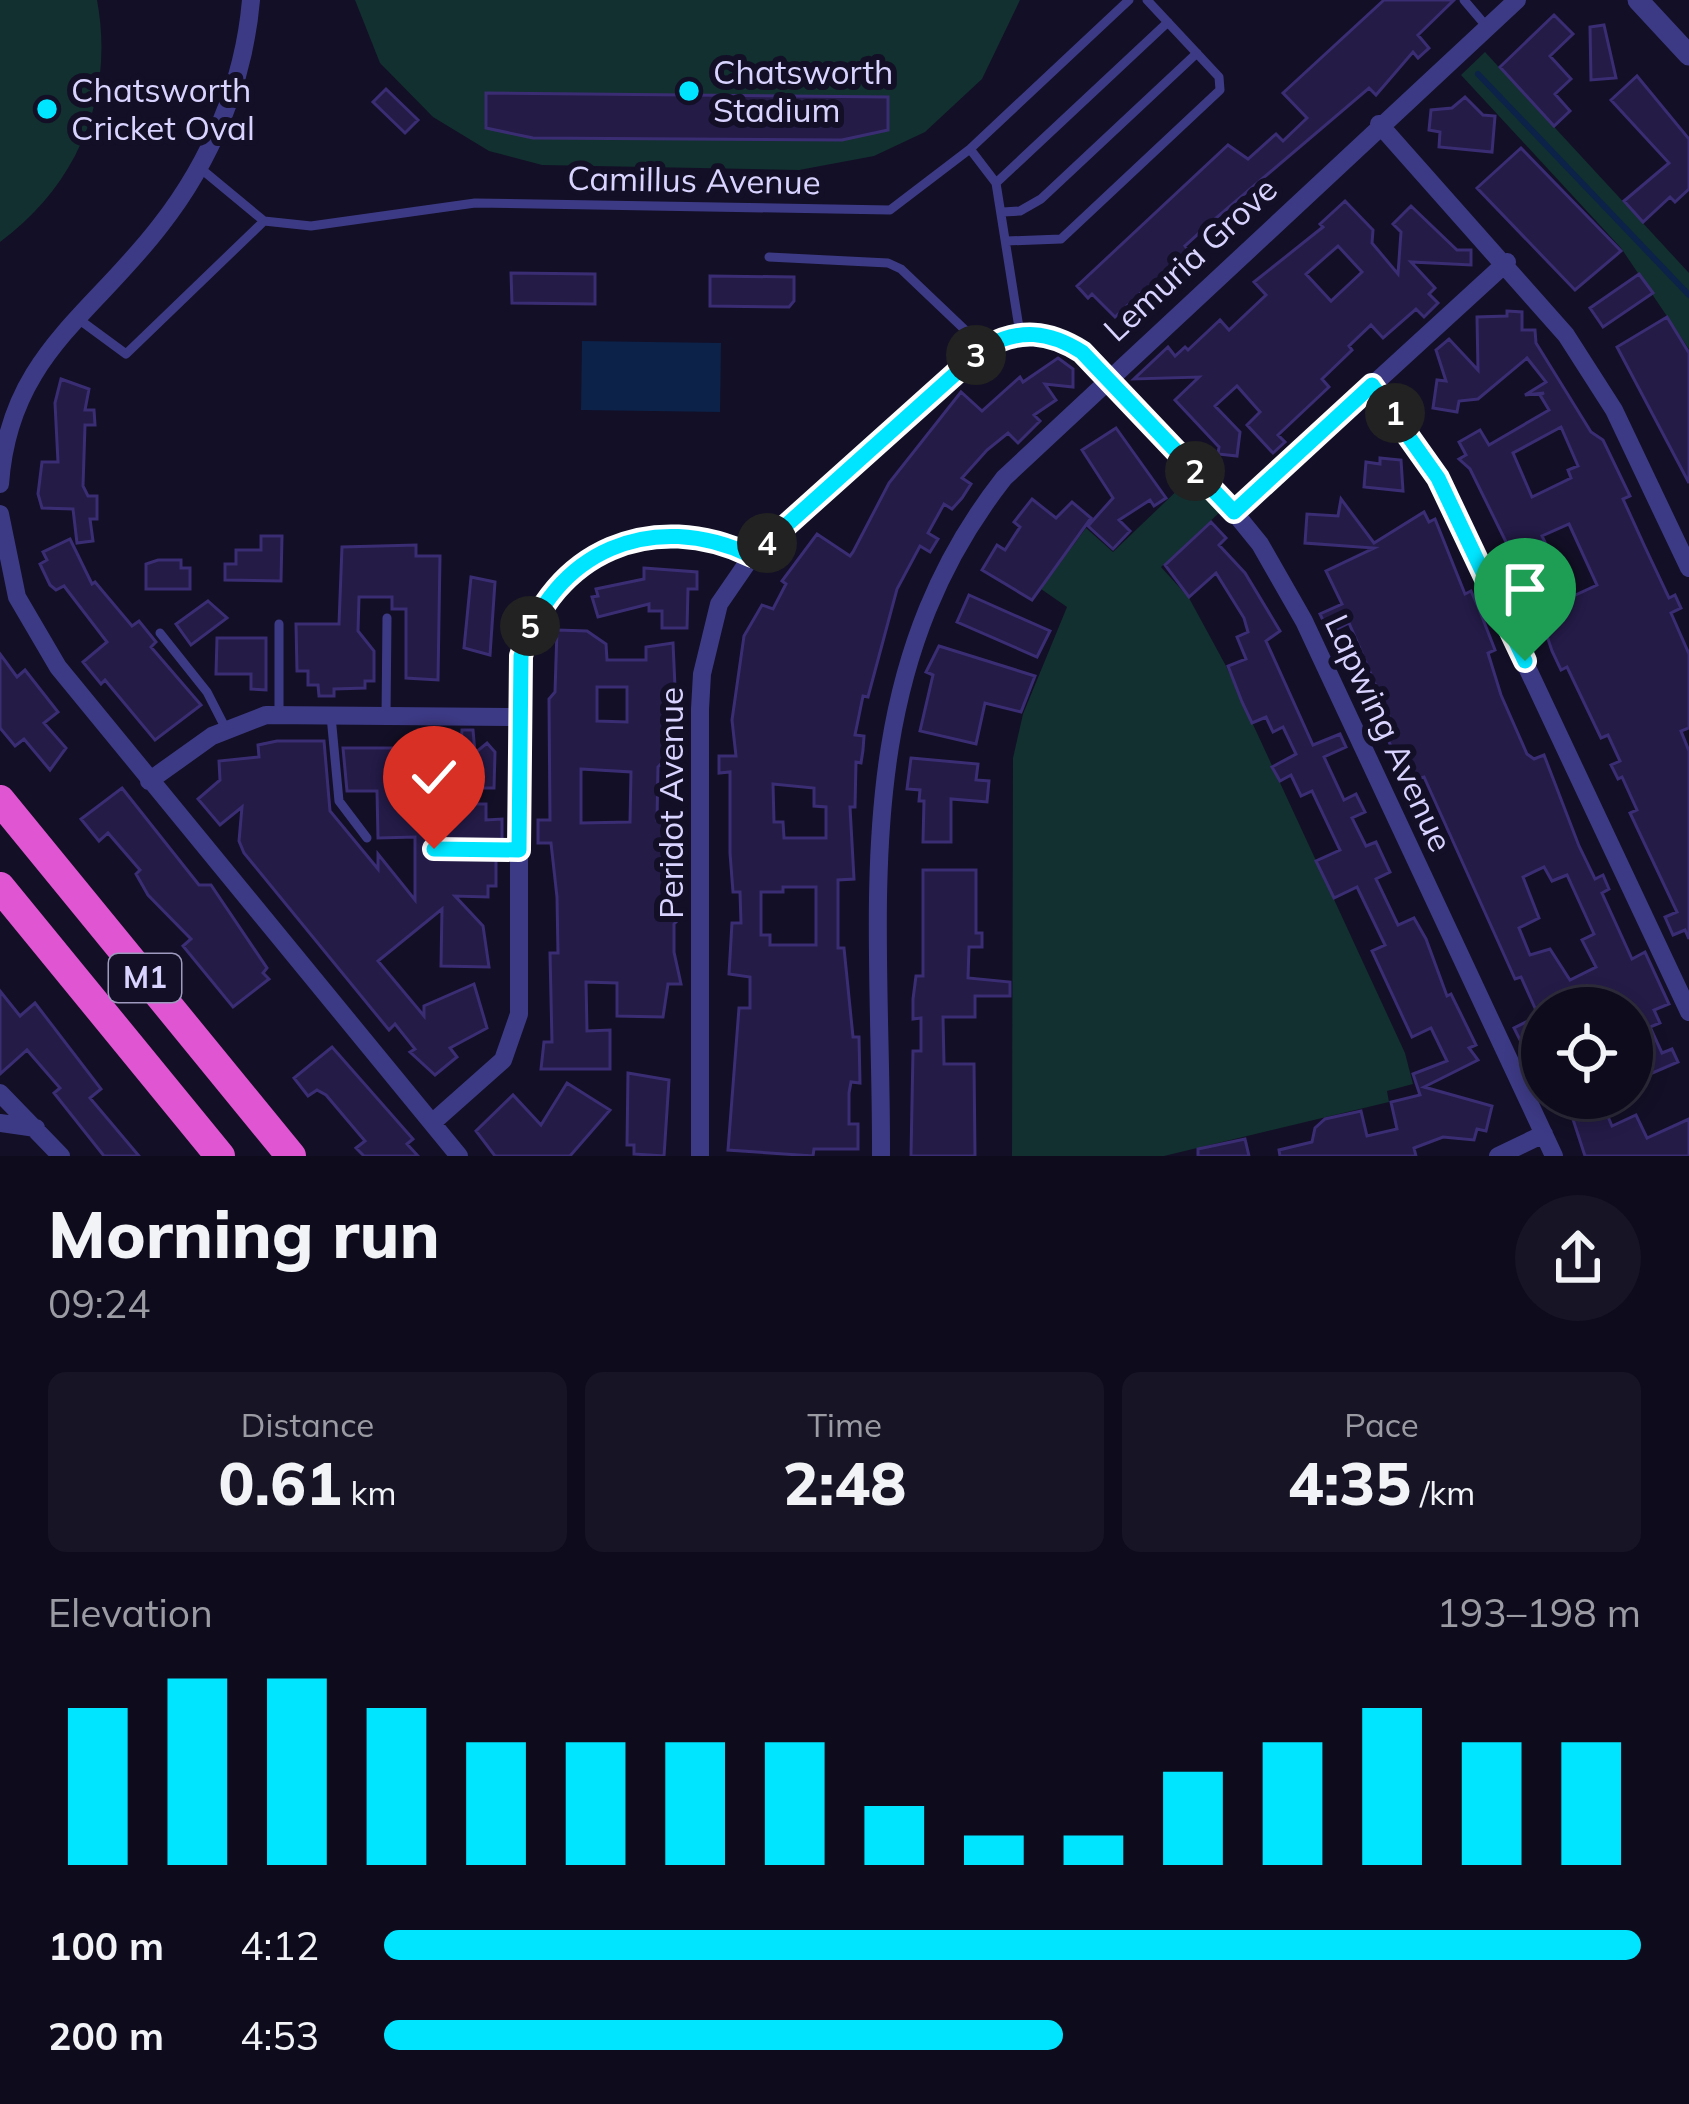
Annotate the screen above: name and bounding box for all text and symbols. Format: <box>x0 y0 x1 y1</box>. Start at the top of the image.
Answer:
place label: Chatsworth Stadium <box>713 51 893 130</box>
place label: Chatsworth Cricket Oval <box>71 69 255 148</box>
marker: Chatsworth Stadium <box>676 78 702 104</box>
marker: Chatsworth Cricket Oval <box>34 96 60 122</box>
street label: Camillus Avenue <box>567 157 821 202</box>
street label: Lemuria Grove <box>1095 168 1285 349</box>
pin: 3 <box>946 325 1006 385</box>
text: 3 <box>966 334 986 375</box>
pin: 1 <box>1365 383 1425 443</box>
text: 1 <box>1385 392 1405 433</box>
pin: 2 <box>1165 441 1225 501</box>
text: 2 <box>1185 450 1205 491</box>
pin: 4 <box>737 513 797 573</box>
text: 4 <box>757 522 777 563</box>
pin <box>1474 538 1576 661</box>
icon: arrive <box>1492 556 1558 622</box>
pin: 5 <box>500 596 560 656</box>
text: 5 <box>520 605 540 646</box>
street label: Lapwing Avenue <box>1317 608 1462 858</box>
street label: Peridot Avenue <box>650 687 691 919</box>
pin <box>383 726 485 849</box>
icon: check <box>401 744 467 810</box>
road number: M1 <box>109 954 181 1002</box>
map controls <box>1521 987 1653 1119</box>
button: locate <box>1521 987 1653 1119</box>
text: Morning run <box>48 1192 440 1275</box>
button: share <box>1515 1195 1641 1321</box>
text: 09:24 <box>48 1279 151 1328</box>
text: Distance <box>241 1404 374 1445</box>
text: Time <box>807 1404 882 1445</box>
text: Pace <box>1344 1404 1419 1445</box>
text: 0.61 <box>218 1445 342 1520</box>
text: 2:48 <box>783 1445 906 1520</box>
text: 4:35 <box>1288 1445 1411 1520</box>
text: km <box>342 1472 397 1513</box>
text: /km <box>1411 1472 1475 1513</box>
text: Elevation <box>48 1588 213 1637</box>
text: 193–198 m <box>1436 1588 1641 1637</box>
text: 100 m <box>48 1921 164 1970</box>
text: 4:12 <box>240 1921 319 1970</box>
text: 200 m <box>48 2011 164 2060</box>
text: 4:53 <box>240 2011 319 2060</box>

